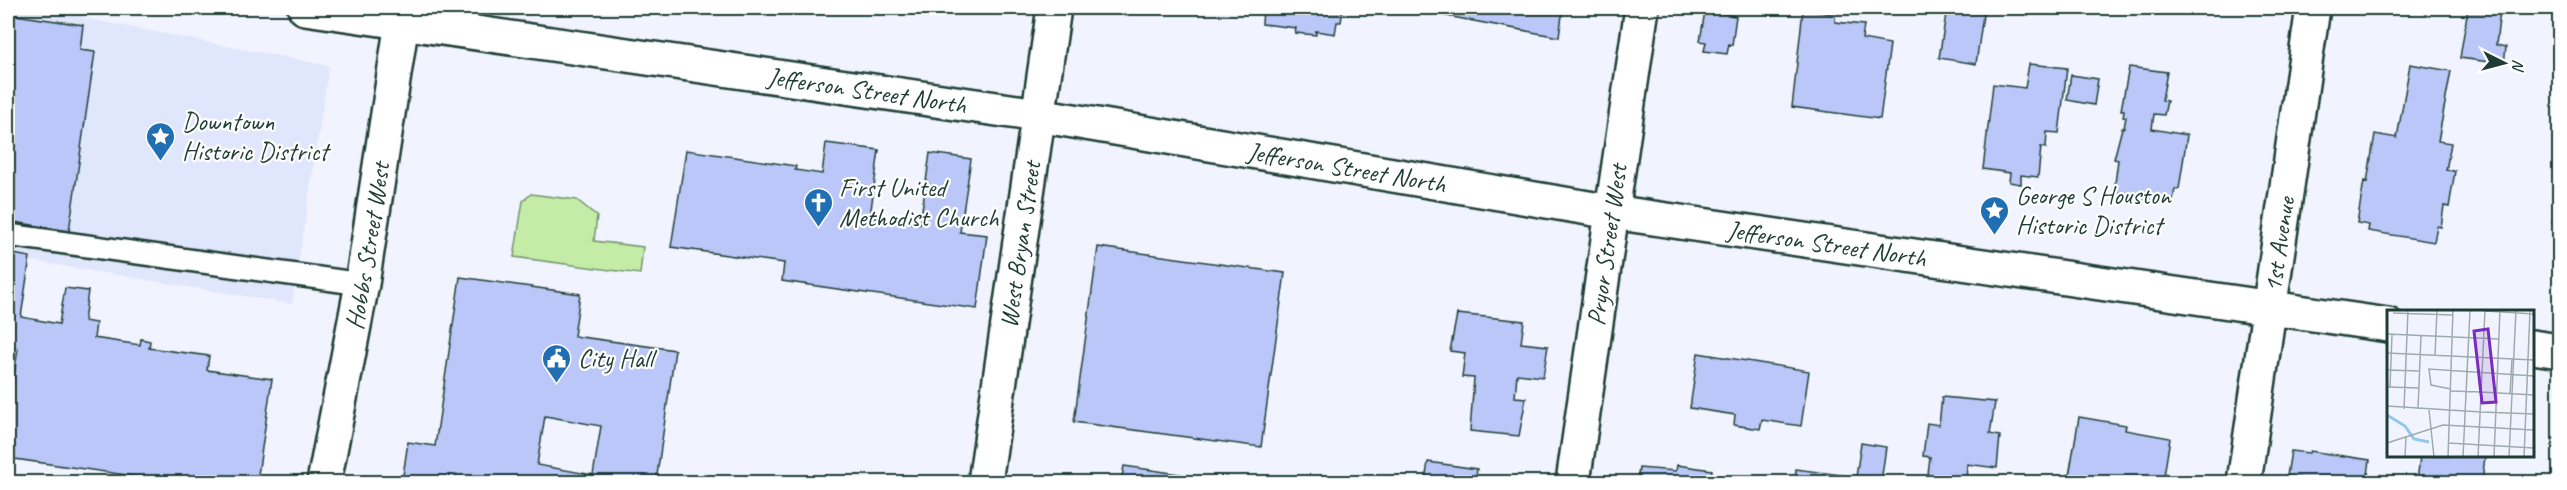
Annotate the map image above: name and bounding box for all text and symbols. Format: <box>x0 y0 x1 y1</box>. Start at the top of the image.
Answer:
north arrow <box>2474 33 2534 93</box>
text: N <box>2507 58 2528 74</box>
street label: Jefferson Street North <box>763 59 970 121</box>
place label: Downtown Historic District <box>182 105 331 168</box>
place icon: Downtown Historic District <box>145 120 177 162</box>
street label: Jefferson Street North <box>1243 134 1450 200</box>
street label: West Bryan Street <box>991 157 1048 330</box>
street label: Hobbs Street West <box>337 158 397 332</box>
street label: Pryor Street West <box>1579 160 1635 328</box>
place label: First United Methodist Church <box>839 171 1000 234</box>
place label: George S Houston Historic District <box>2016 179 2172 242</box>
church icon: First United Methodist Church <box>802 186 834 228</box>
street label: 1st Avenue <box>2255 193 2302 294</box>
place icon: George S Houston Historic District <box>1979 194 2011 236</box>
street label: Jefferson Street North <box>1723 212 1930 274</box>
inset map <box>2387 310 2534 457</box>
public building icon: City Hall <box>541 342 573 384</box>
place label: City Hall <box>578 342 657 375</box>

